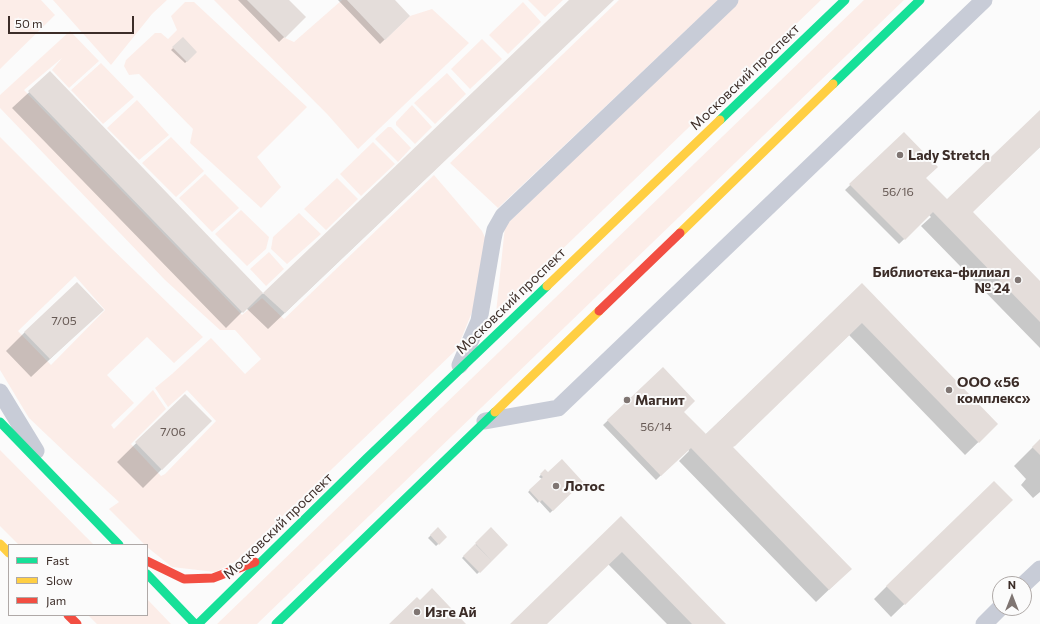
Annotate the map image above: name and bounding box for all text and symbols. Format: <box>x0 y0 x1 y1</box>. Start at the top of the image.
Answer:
scale bar <box>10 8 136 34</box>
text: 50 m <box>15 16 43 30</box>
street label: Московский проспект <box>687 20 803 134</box>
place label: Lady Stretch <box>908 147 990 163</box>
marker: Lady Stretch <box>895 150 905 160</box>
house number: 56/16 <box>882 185 914 199</box>
street label: Московский проспект <box>453 244 569 358</box>
place label: Библиотека-филиал № 24 <box>873 264 1010 296</box>
marker: Библиотека-филиал № 24 <box>1013 275 1023 285</box>
house number: 7/05 <box>51 314 77 328</box>
place label: ООО «56 комплекс» <box>957 374 1031 406</box>
marker: ООО «56 комплекс» <box>944 385 954 395</box>
place label: Магнит <box>635 392 685 408</box>
marker: Магнит <box>622 395 632 405</box>
house number: 56/14 <box>640 420 672 434</box>
house number: 7/06 <box>160 425 186 439</box>
street label: Московский проспект <box>220 469 336 583</box>
place label: Лотос <box>564 478 605 494</box>
marker: Лотос <box>551 481 561 491</box>
legend <box>8 544 148 616</box>
text: Fast <box>46 553 69 567</box>
text: Slow <box>46 573 73 587</box>
north arrow <box>992 576 1032 616</box>
text: N <box>1008 578 1016 591</box>
text: Jam <box>46 593 66 607</box>
place label: Изге Ай <box>425 604 477 620</box>
marker: Изге Ай <box>412 607 422 617</box>

